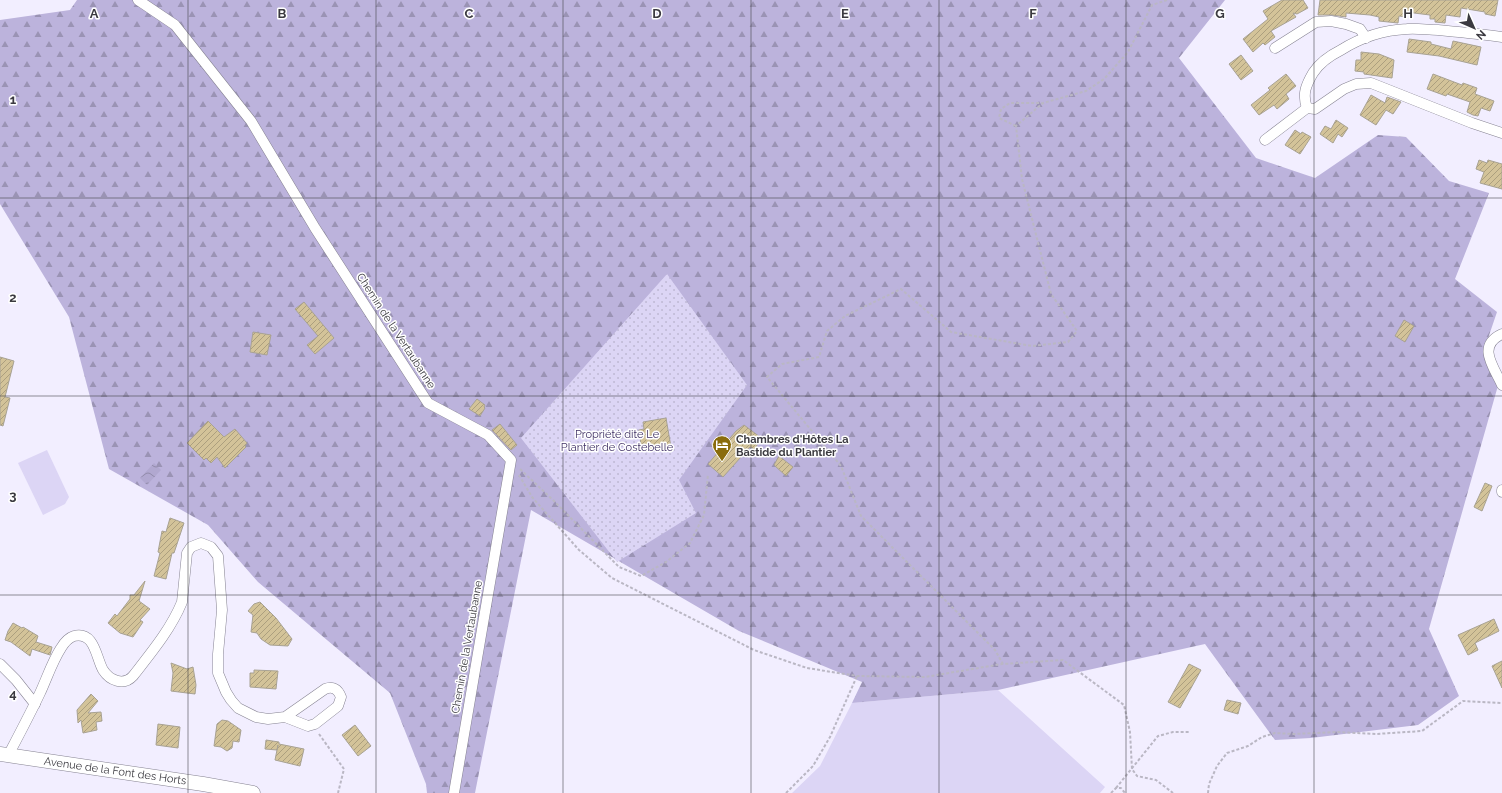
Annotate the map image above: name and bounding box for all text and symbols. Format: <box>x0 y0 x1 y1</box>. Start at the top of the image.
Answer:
text: A <box>90 6 99 21</box>
text: B <box>278 6 287 21</box>
text: C <box>465 6 474 21</box>
text: D <box>652 6 662 21</box>
text: E <box>841 6 849 21</box>
text: F <box>1029 6 1037 21</box>
text: G <box>1215 6 1225 21</box>
text: H <box>1403 6 1413 21</box>
north arrow <box>1454 8 1494 48</box>
text: N <box>1473 27 1488 42</box>
text: 1 <box>10 92 17 107</box>
street label: Chemin de la Vertaubanne <box>354 271 439 392</box>
text: 2 <box>9 290 17 305</box>
park label: Propriété dite Le Plantier de Costebelle <box>561 428 674 454</box>
place label: Chambres d'Hôtes La Bastide du Plantier <box>736 433 848 459</box>
hotel icon: Chambres d'Hôtes La Bastide du Plantier <box>711 434 733 462</box>
text: 3 <box>9 488 17 503</box>
street label: Chemin de la Vertaubanne <box>449 579 485 715</box>
text: 4 <box>9 686 17 701</box>
street label: Avenue de la Font des Horts <box>43 755 187 787</box>

